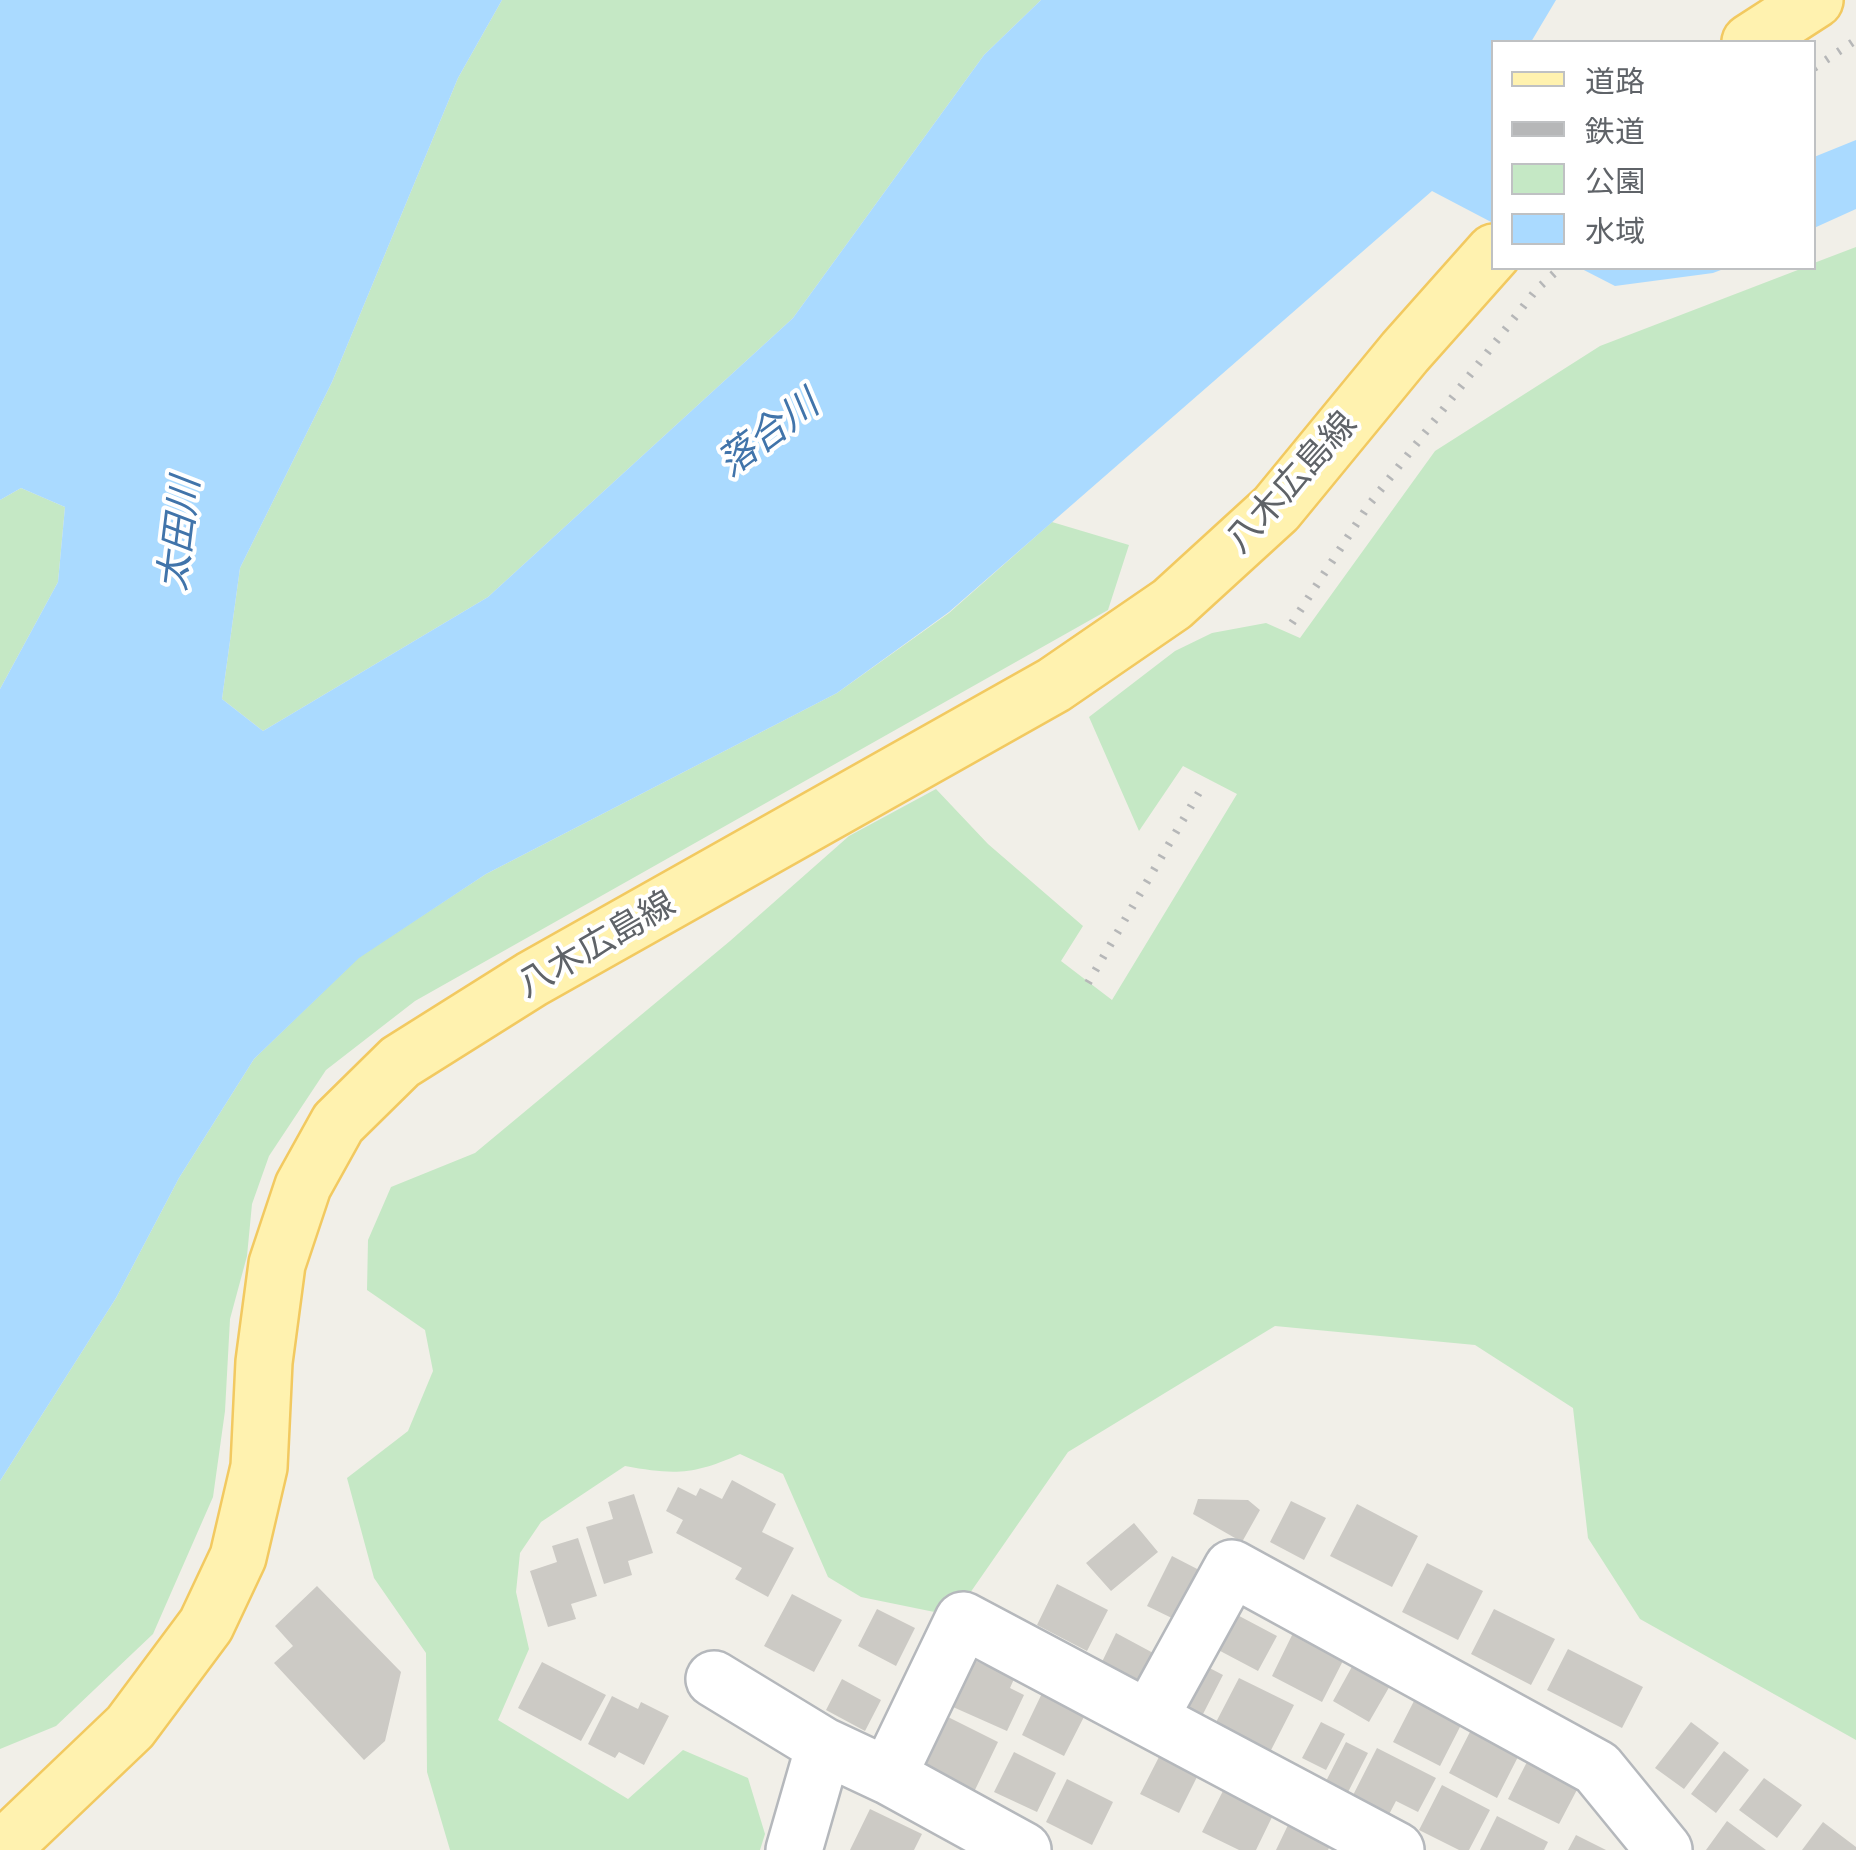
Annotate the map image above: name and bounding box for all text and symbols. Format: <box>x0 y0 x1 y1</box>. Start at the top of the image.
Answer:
legend <box>1491 40 1816 270</box>
text: 道路 <box>1585 62 1645 98</box>
text: 鉄道 <box>1585 112 1645 148</box>
text: 公園 <box>1585 162 1645 198</box>
text: 水域 <box>1585 212 1645 248</box>
water label: 落合川 <box>709 380 827 486</box>
street label: 八木広島線 <box>1217 403 1365 561</box>
water label: 太田川 <box>149 475 209 593</box>
street label: 八木広島線 <box>510 882 682 1006</box>

